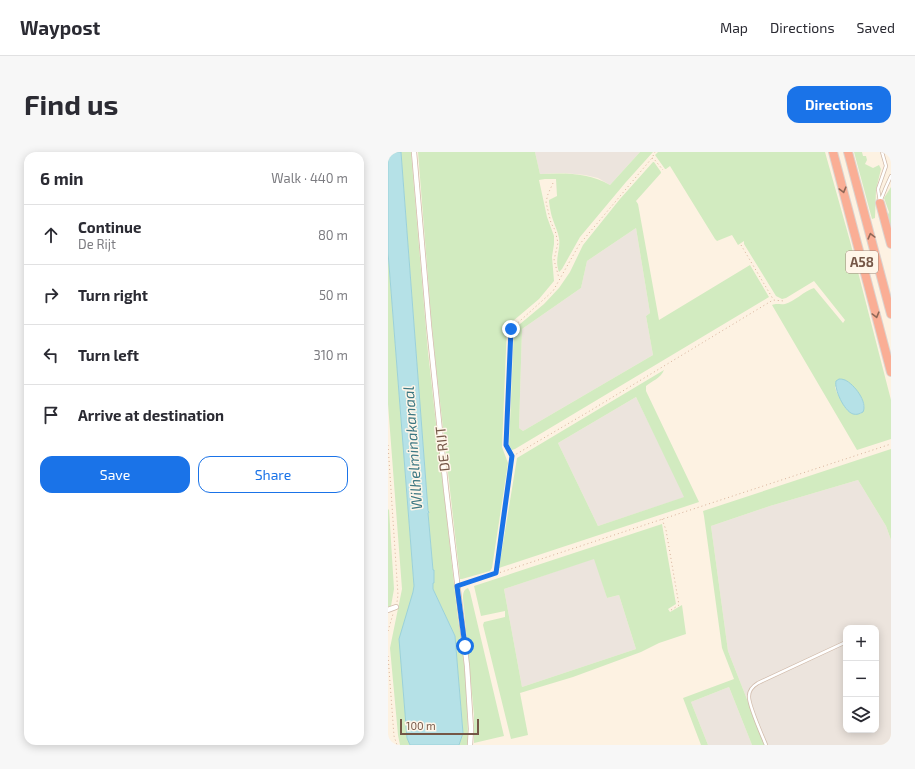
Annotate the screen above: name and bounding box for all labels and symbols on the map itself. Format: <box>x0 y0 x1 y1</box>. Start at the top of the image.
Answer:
one-way arrow <box>838 186 847 193</box>
one-way arrow <box>867 233 875 239</box>
road number: A58 <box>846 251 878 273</box>
one-way arrow <box>871 312 880 319</box>
route end <box>502 320 520 338</box>
water label: Wilhelminakanaal <box>399 386 425 510</box>
street label: DE RIJT <box>431 425 453 473</box>
route start <box>456 637 474 655</box>
scale bar <box>400 717 479 736</box>

